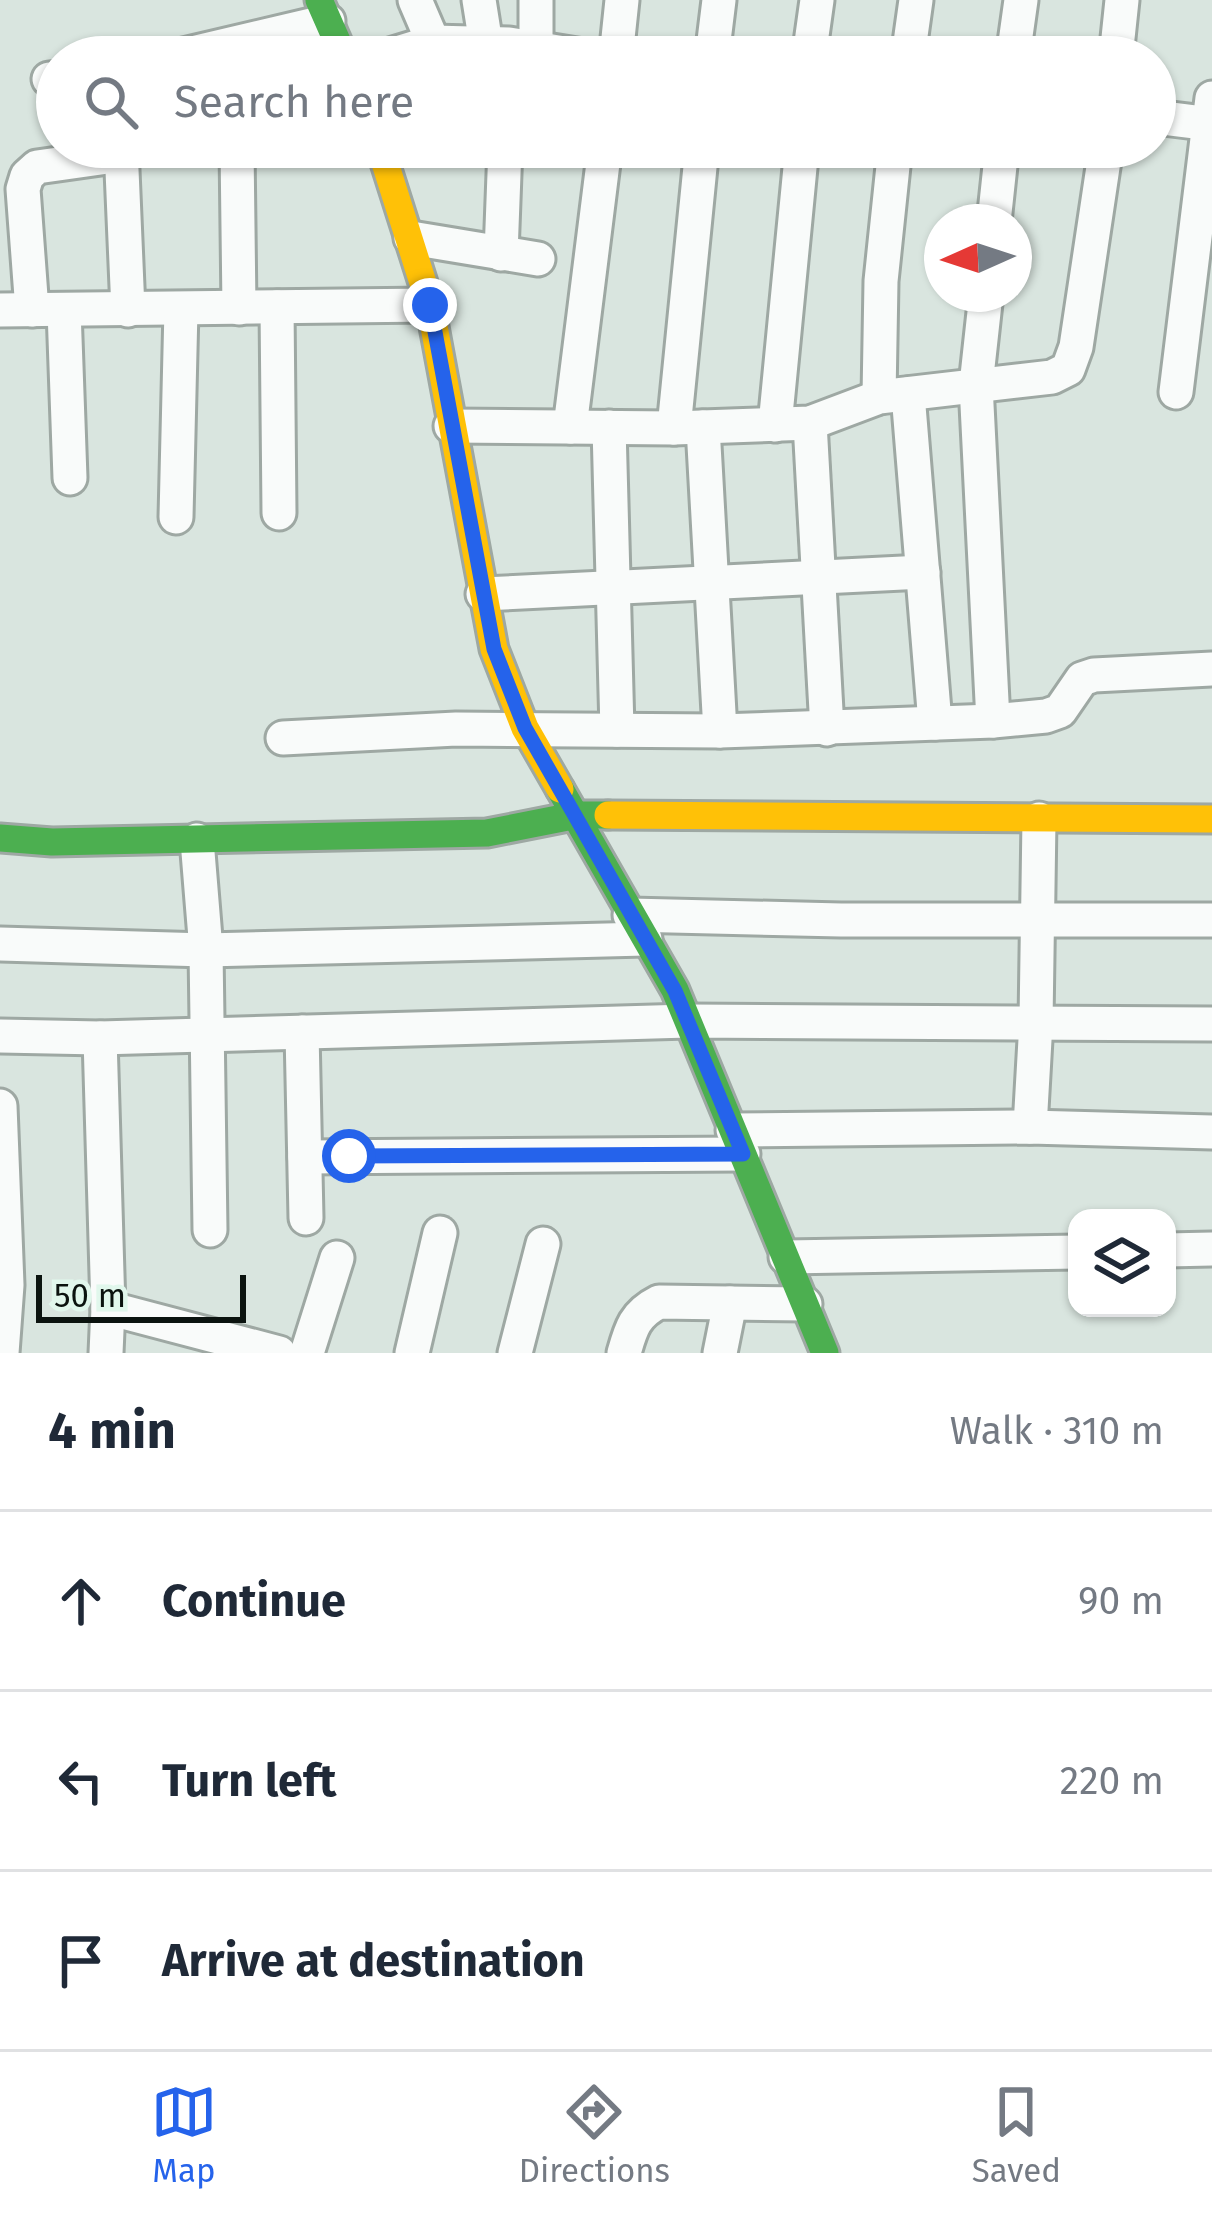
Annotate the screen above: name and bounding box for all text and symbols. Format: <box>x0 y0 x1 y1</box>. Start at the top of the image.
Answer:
search box <box>36 36 1176 168</box>
icon: search <box>78 69 144 135</box>
text: Search here <box>174 75 414 129</box>
north arrow <box>924 204 1032 312</box>
route end <box>403 278 457 332</box>
route start <box>322 1129 376 1183</box>
map controls <box>1068 1209 1176 1317</box>
button: layers <box>1068 1209 1176 1317</box>
scale bar <box>36 1269 246 1322</box>
text: 50 m <box>54 1276 126 1316</box>
text: 4 min <box>48 1400 176 1462</box>
text: Walk · 310 m <box>950 1408 1164 1454</box>
icon: ahead <box>48 1568 114 1634</box>
text: Continue <box>162 1574 346 1628</box>
text: 90 m <box>1078 1578 1164 1624</box>
icon: left <box>48 1748 114 1814</box>
text: Turn left <box>162 1754 336 1808</box>
text: 220 m <box>1060 1758 1164 1804</box>
icon: arrive <box>48 1928 114 1994</box>
text: Arrive at destination <box>162 1934 585 1988</box>
tab: Map <box>151 2079 217 2191</box>
tab: Directions <box>519 2079 670 2191</box>
tab: Saved <box>972 2079 1061 2191</box>

